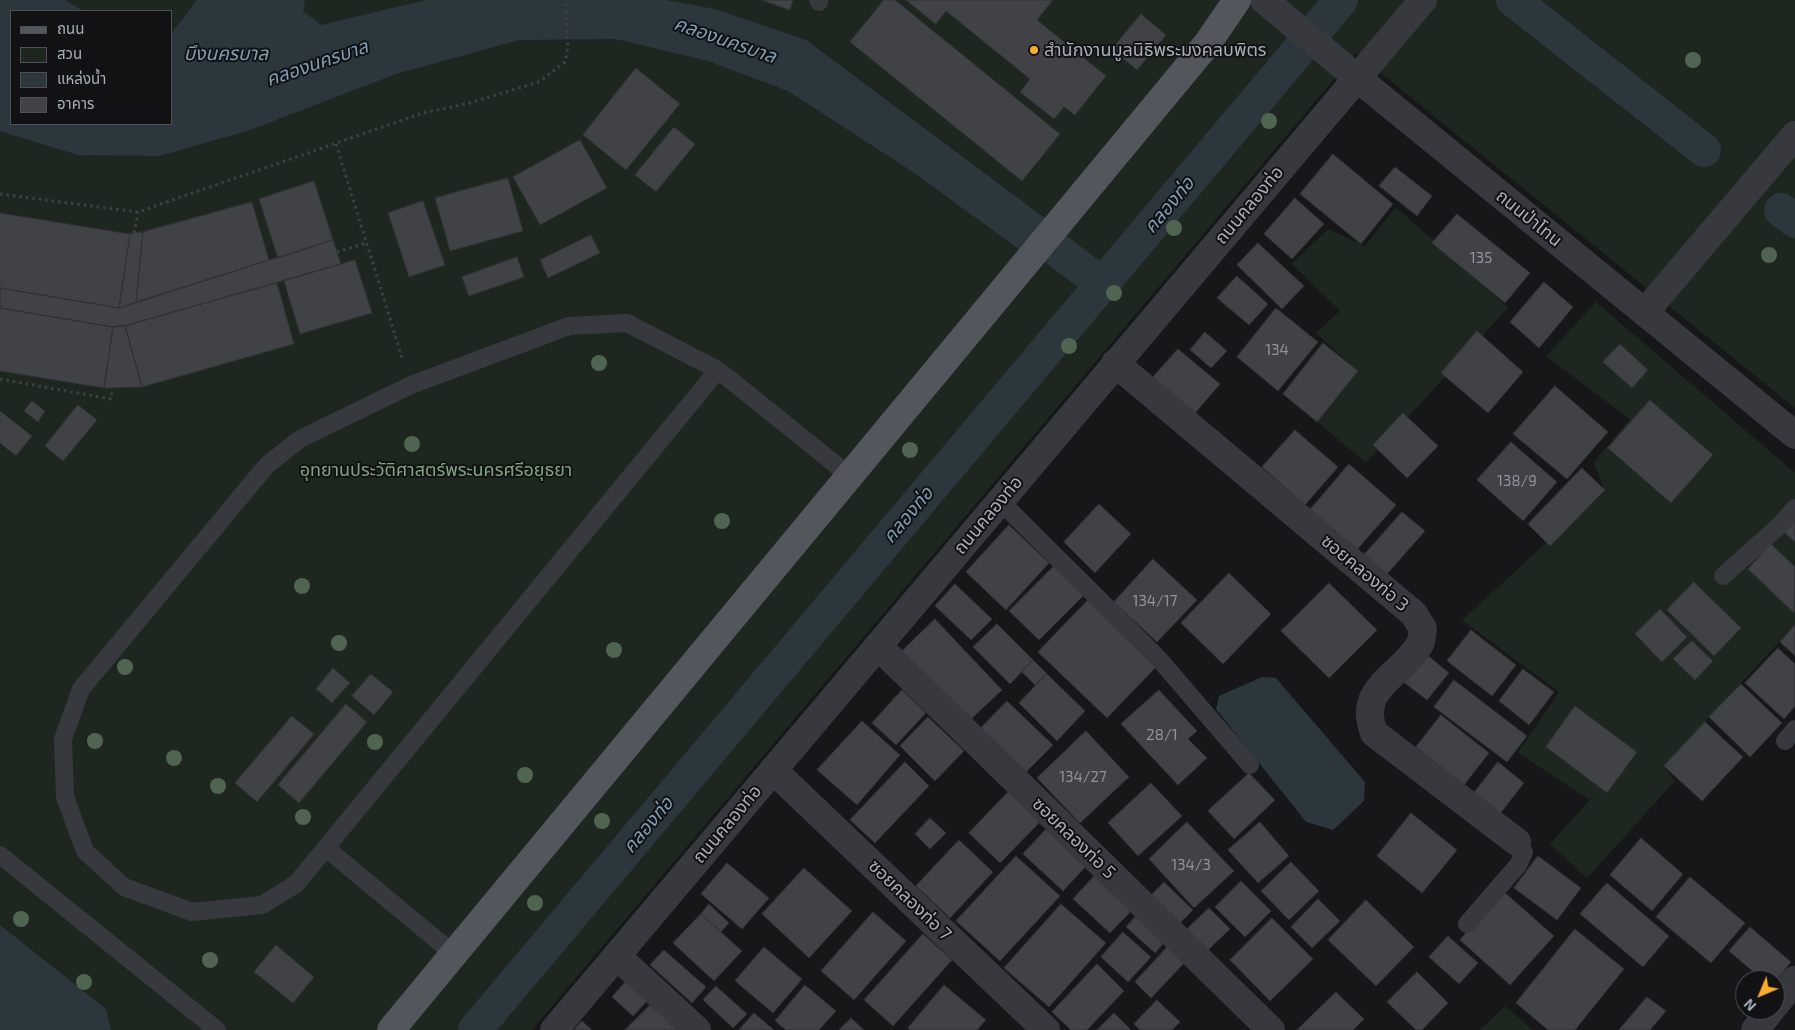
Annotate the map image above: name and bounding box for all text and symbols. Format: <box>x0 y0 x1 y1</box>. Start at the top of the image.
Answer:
legend <box>10 10 172 125</box>
water label: คลองนครบาล <box>671 12 779 68</box>
text: ถนน <box>57 19 84 37</box>
water label: คลองนครบาล <box>263 35 371 91</box>
place label: สำนักงานมูลนิธิพระมงคลบพิตร <box>1044 39 1267 61</box>
water label: บึงนครบาล <box>184 43 268 65</box>
text: สวน <box>57 44 82 62</box>
marker: สำนักงานมูลนิธิพระมงคลบพิตร <box>1028 44 1040 56</box>
text: แหล่งน้ำ <box>57 69 106 87</box>
text: อาคาร <box>57 94 94 112</box>
street label: ถนนคลองท่อ <box>1210 161 1288 249</box>
water label: คลองท่อ <box>1139 172 1199 238</box>
street label: ถนนป่าโทน <box>1492 185 1566 251</box>
house number: 135 <box>1470 249 1492 267</box>
house number: 134 <box>1265 341 1289 359</box>
park label: อุทยานประวัติศาสตร์พระนครศรีอยุธยา <box>300 459 572 481</box>
street label: ถนนคลองท่อ <box>949 471 1027 559</box>
house number: 138/9 <box>1497 472 1537 490</box>
water label: คลองท่อ <box>878 482 938 548</box>
street label: ซอยคลองท่อ 3 <box>1317 530 1413 616</box>
house number: 134/17 <box>1133 592 1177 610</box>
house number: 28/1 <box>1146 726 1178 744</box>
house number: 134/27 <box>1059 768 1107 786</box>
street label: ถนนคลองท่อ <box>688 780 766 868</box>
water label: คลองท่อ <box>618 792 678 858</box>
street label: ซอยคลองท่อ 5 <box>1028 793 1120 883</box>
street label: ซอยคลองท่อ 7 <box>864 855 956 945</box>
house number: 134/3 <box>1171 856 1211 874</box>
north arrow <box>1735 970 1785 1020</box>
text: N <box>1740 996 1759 1015</box>

